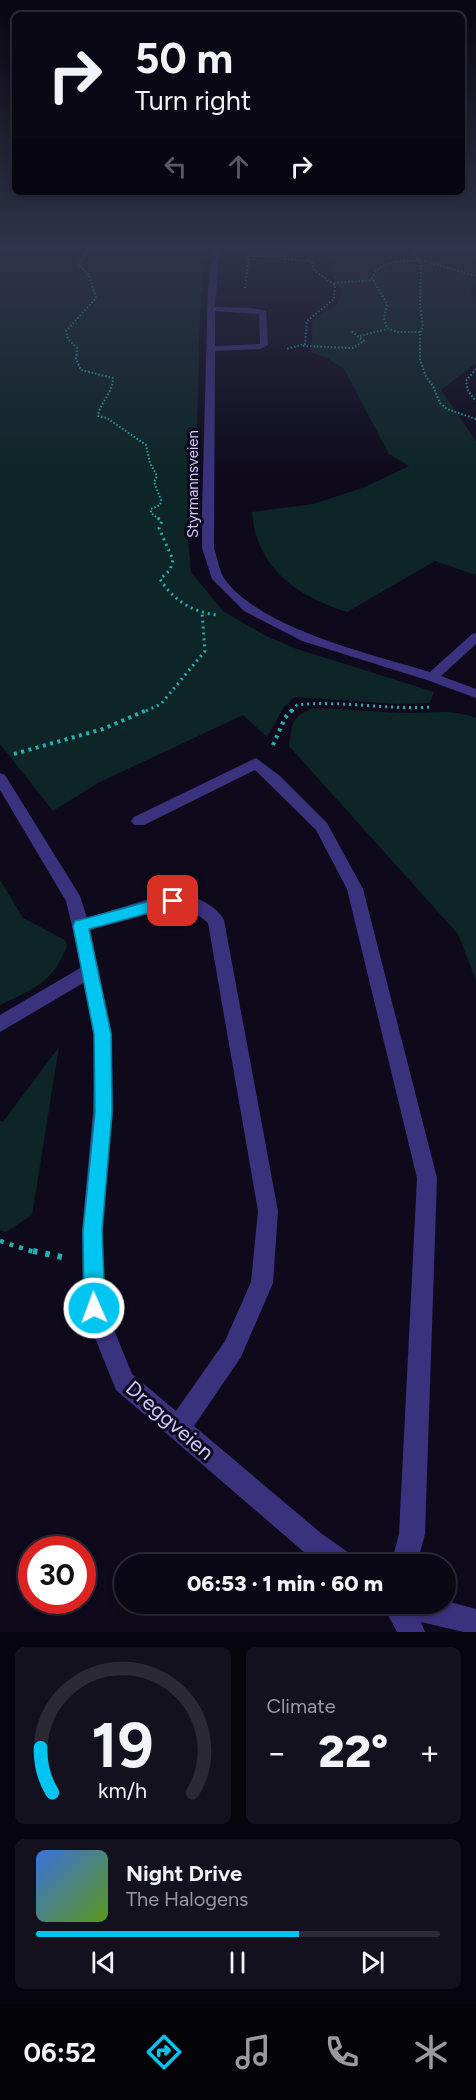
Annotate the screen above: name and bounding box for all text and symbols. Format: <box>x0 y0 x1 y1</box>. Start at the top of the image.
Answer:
text: 50 m <box>135 33 233 84</box>
icon: right <box>36 36 114 114</box>
text: Turn right <box>135 84 251 117</box>
icon: left <box>159 150 192 183</box>
icon: ahead <box>222 150 255 183</box>
icon: right <box>285 150 318 183</box>
street label: Styrmannsveien <box>184 430 202 538</box>
pin <box>147 875 198 926</box>
icon: arrive <box>156 884 189 917</box>
position arrow <box>62 1276 126 1340</box>
street label: Dreggveien <box>121 1375 219 1465</box>
speed limit sign: 30 <box>18 1536 96 1614</box>
text: 06:53 · 1 min · 60 m <box>187 1570 383 1597</box>
text: Climate <box>267 1694 336 1718</box>
text: 19 <box>91 1708 154 1783</box>
text: 22° <box>318 1724 388 1778</box>
text: − <box>267 1733 287 1772</box>
text: + <box>419 1733 440 1772</box>
text: km/h <box>98 1778 147 1803</box>
text: Night Drive <box>126 1860 242 1887</box>
text: The Halogens <box>126 1887 248 1911</box>
icon: previous <box>87 1946 120 1979</box>
icon: pause <box>221 1946 254 1979</box>
icon: next <box>356 1946 389 1979</box>
icon: directions <box>143 2031 185 2073</box>
icon: music <box>232 2031 274 2073</box>
icon: phone <box>321 2031 363 2073</box>
icon: climate <box>410 2031 452 2073</box>
text: 06:52 <box>24 2036 96 2069</box>

